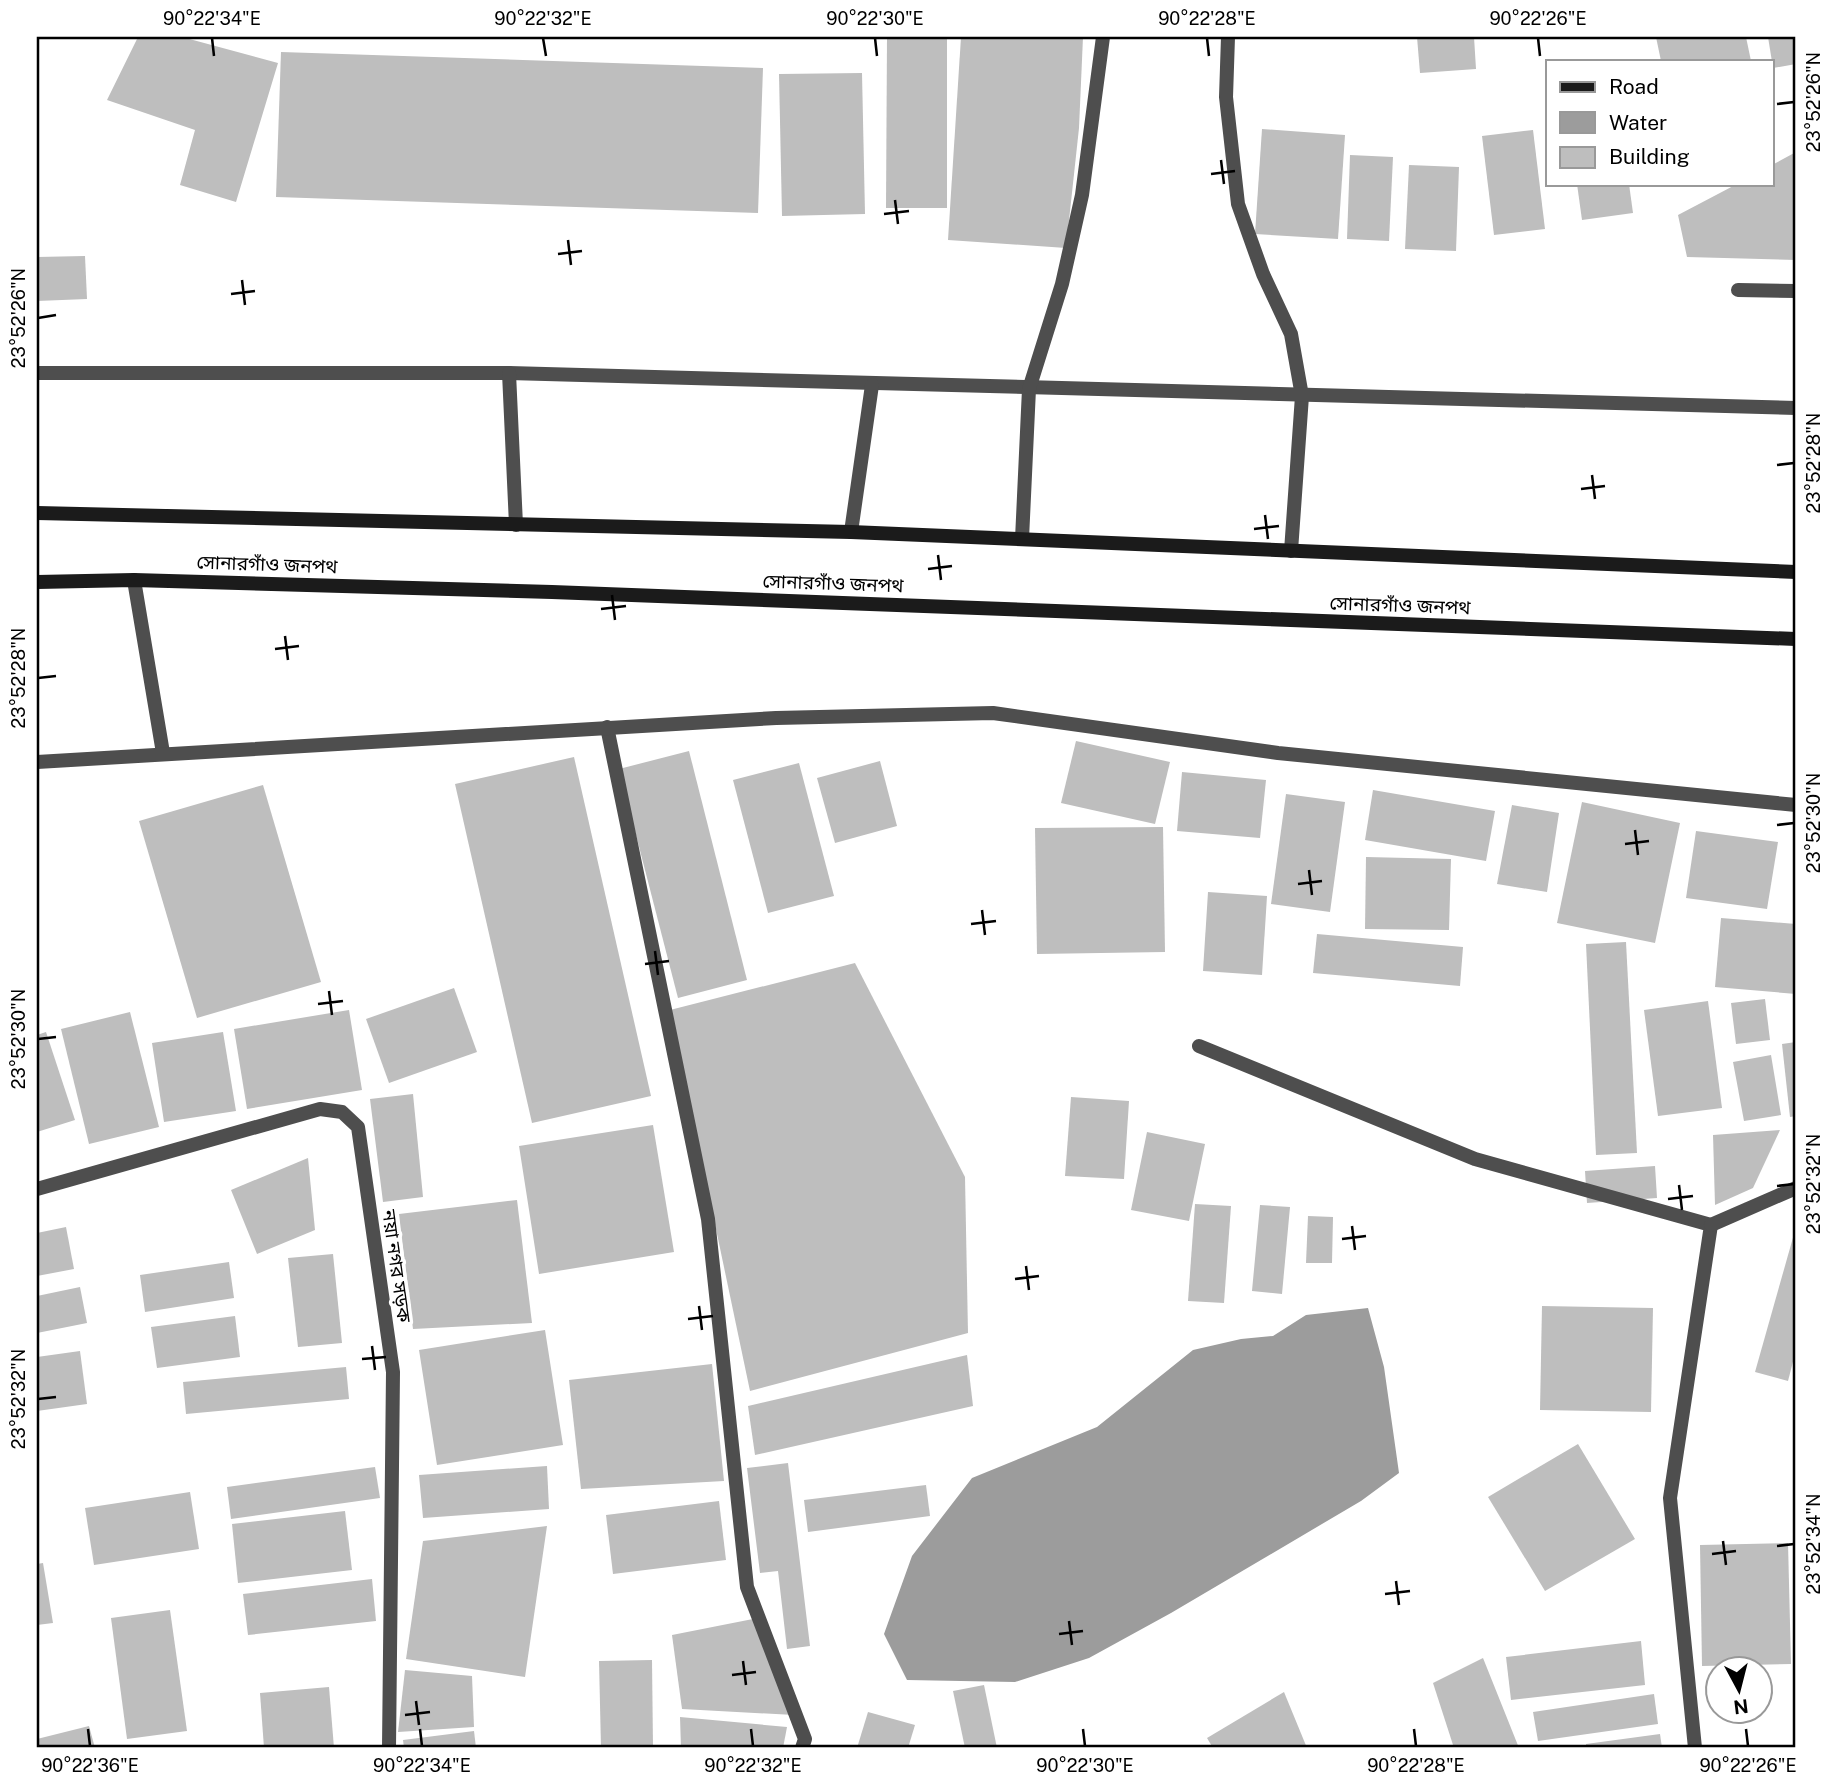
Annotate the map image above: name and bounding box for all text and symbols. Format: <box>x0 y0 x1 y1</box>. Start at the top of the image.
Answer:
text: 90°22'34"E <box>163 8 261 29</box>
text: 90°22'32"E <box>494 8 592 29</box>
text: 90°22'30"E <box>826 8 924 29</box>
text: 90°22'28"E <box>1158 8 1256 29</box>
text: 90°22'26"E <box>1489 8 1587 29</box>
text: 23°52'26"N <box>1803 52 1824 152</box>
legend <box>1546 60 1773 186</box>
text: Road <box>1609 74 1659 99</box>
text: Water <box>1609 110 1667 135</box>
text: Building <box>1609 144 1690 169</box>
text: 23°52'26"N <box>8 268 29 368</box>
text: 23°52'28"N <box>1803 413 1824 513</box>
street label: সোনারগাঁও জনপথ <box>196 551 339 577</box>
street label: সোনারগাঁও জনপথ <box>762 570 905 596</box>
street label: সোনারগাঁও জনপথ <box>1329 592 1472 618</box>
text: 23°52'28"N <box>8 628 29 728</box>
text: 23°52'30"N <box>1803 773 1824 873</box>
text: 23°52'30"N <box>8 989 29 1089</box>
text: 23°52'32"N <box>1803 1134 1824 1234</box>
street label: নয়া নগর সড়ক <box>378 1207 416 1324</box>
text: 23°52'32"N <box>8 1349 29 1449</box>
text: 23°52'34"N <box>1803 1494 1824 1594</box>
north arrow <box>1703 1656 1773 1726</box>
text: N <box>1732 1695 1750 1719</box>
text: 90°22'36"E <box>41 1755 139 1776</box>
text: 90°22'34"E <box>373 1755 471 1776</box>
text: 90°22'32"E <box>704 1755 802 1776</box>
text: 90°22'30"E <box>1036 1755 1134 1776</box>
text: 90°22'28"E <box>1367 1755 1465 1776</box>
text: 90°22'26"E <box>1699 1755 1797 1776</box>

